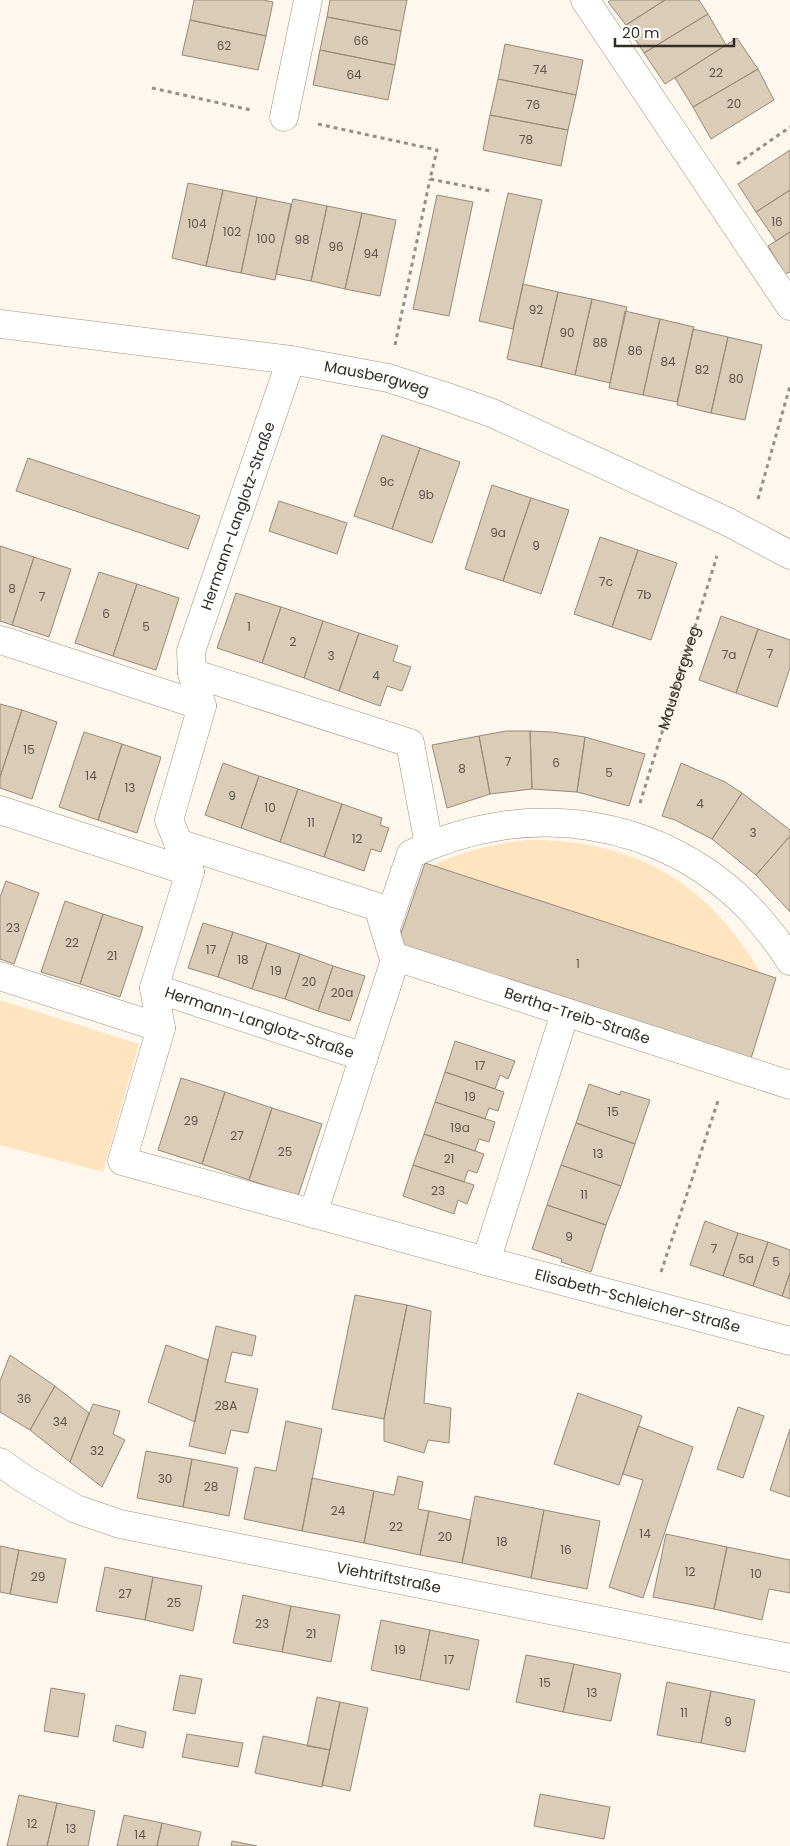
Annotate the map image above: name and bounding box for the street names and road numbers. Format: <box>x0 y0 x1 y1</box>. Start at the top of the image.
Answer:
street label: Mausbergweg <box>323 355 432 401</box>
street label: Hermann-Langlotz-Straße <box>195 419 280 613</box>
street label: Mausbergweg <box>652 623 705 732</box>
street label: Hermann-Langlotz-Straße <box>162 981 357 1063</box>
street label: Bertha-Treib-Straße <box>502 982 653 1049</box>
street label: Elisabeth-Schleicher-Straße <box>533 1263 743 1338</box>
street label: Viehtriftstraße <box>335 1557 443 1598</box>

